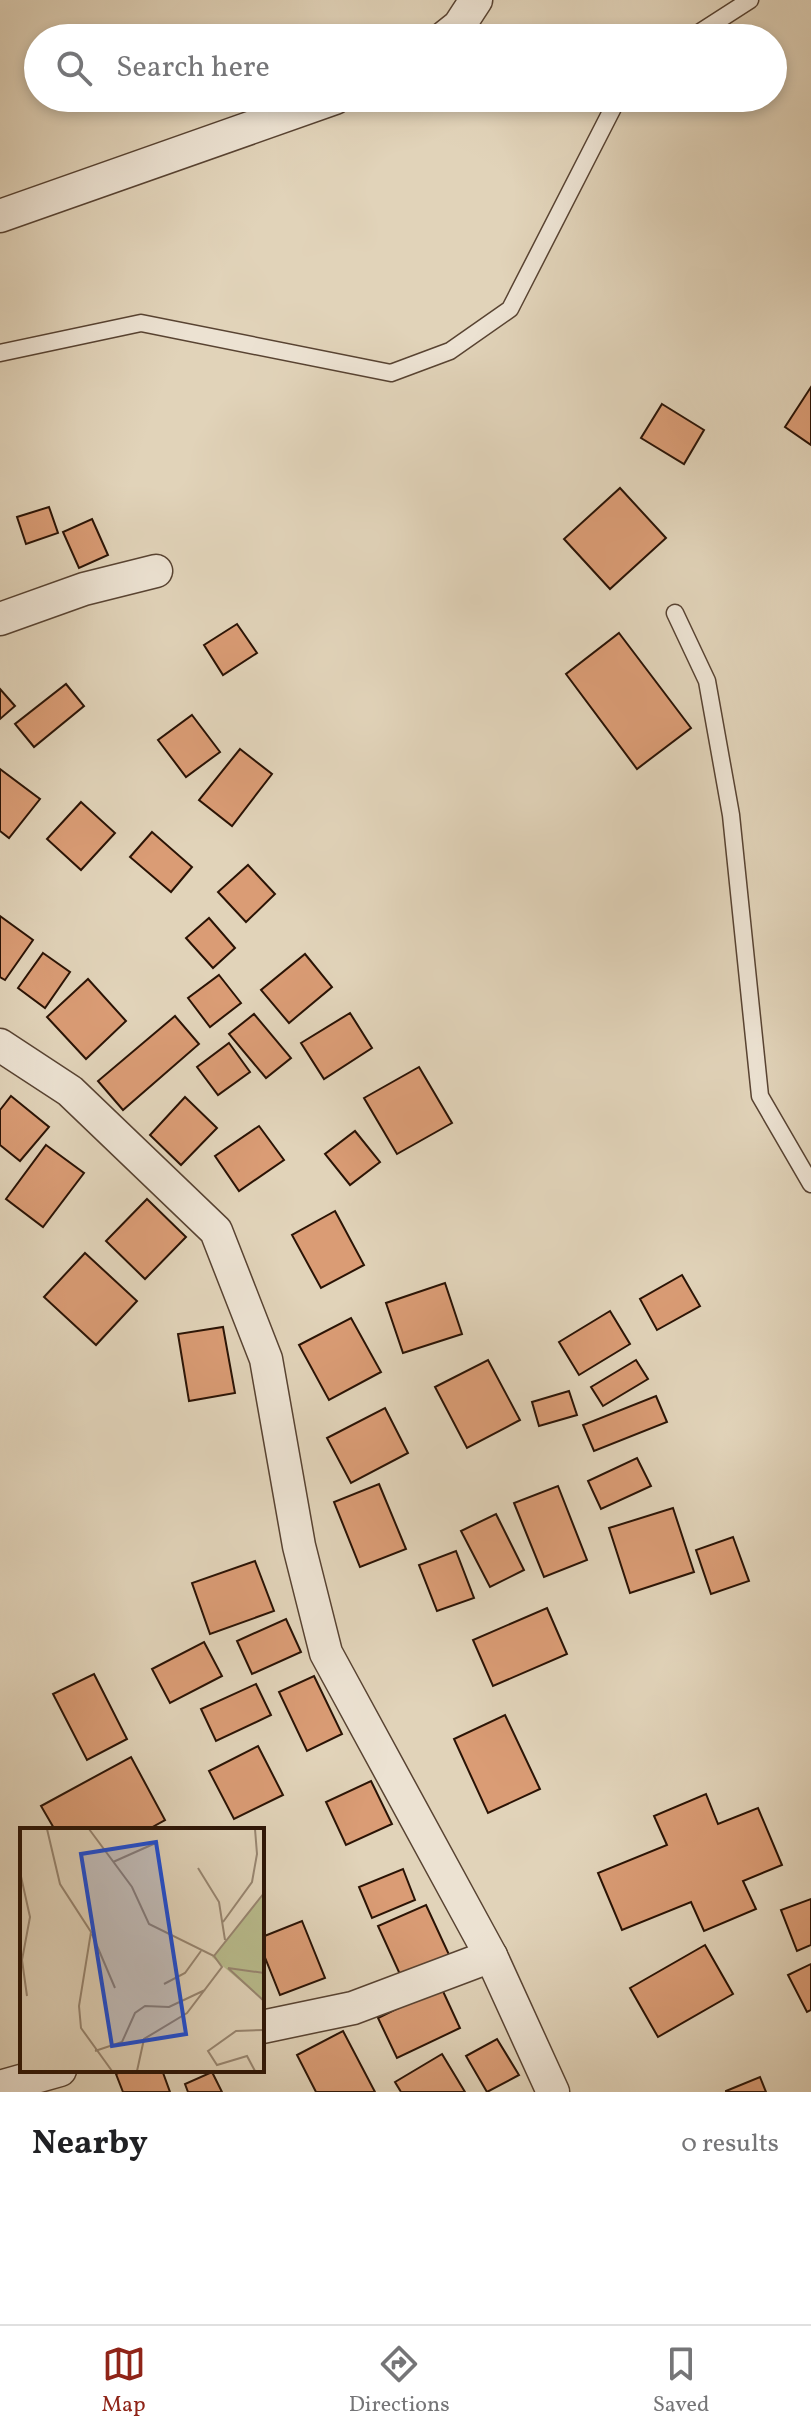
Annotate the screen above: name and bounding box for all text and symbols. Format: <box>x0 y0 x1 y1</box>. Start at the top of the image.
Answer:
search box <box>24 24 787 112</box>
icon: search <box>52 46 96 90</box>
text: Search here <box>116 47 270 89</box>
inset map <box>20 1828 264 2072</box>
text: Nearby <box>32 2121 148 2168</box>
text: 0 results <box>681 2126 779 2162</box>
tab: Map <box>102 2342 146 2421</box>
tab: Directions <box>349 2342 450 2421</box>
tab: Saved <box>653 2342 709 2421</box>

